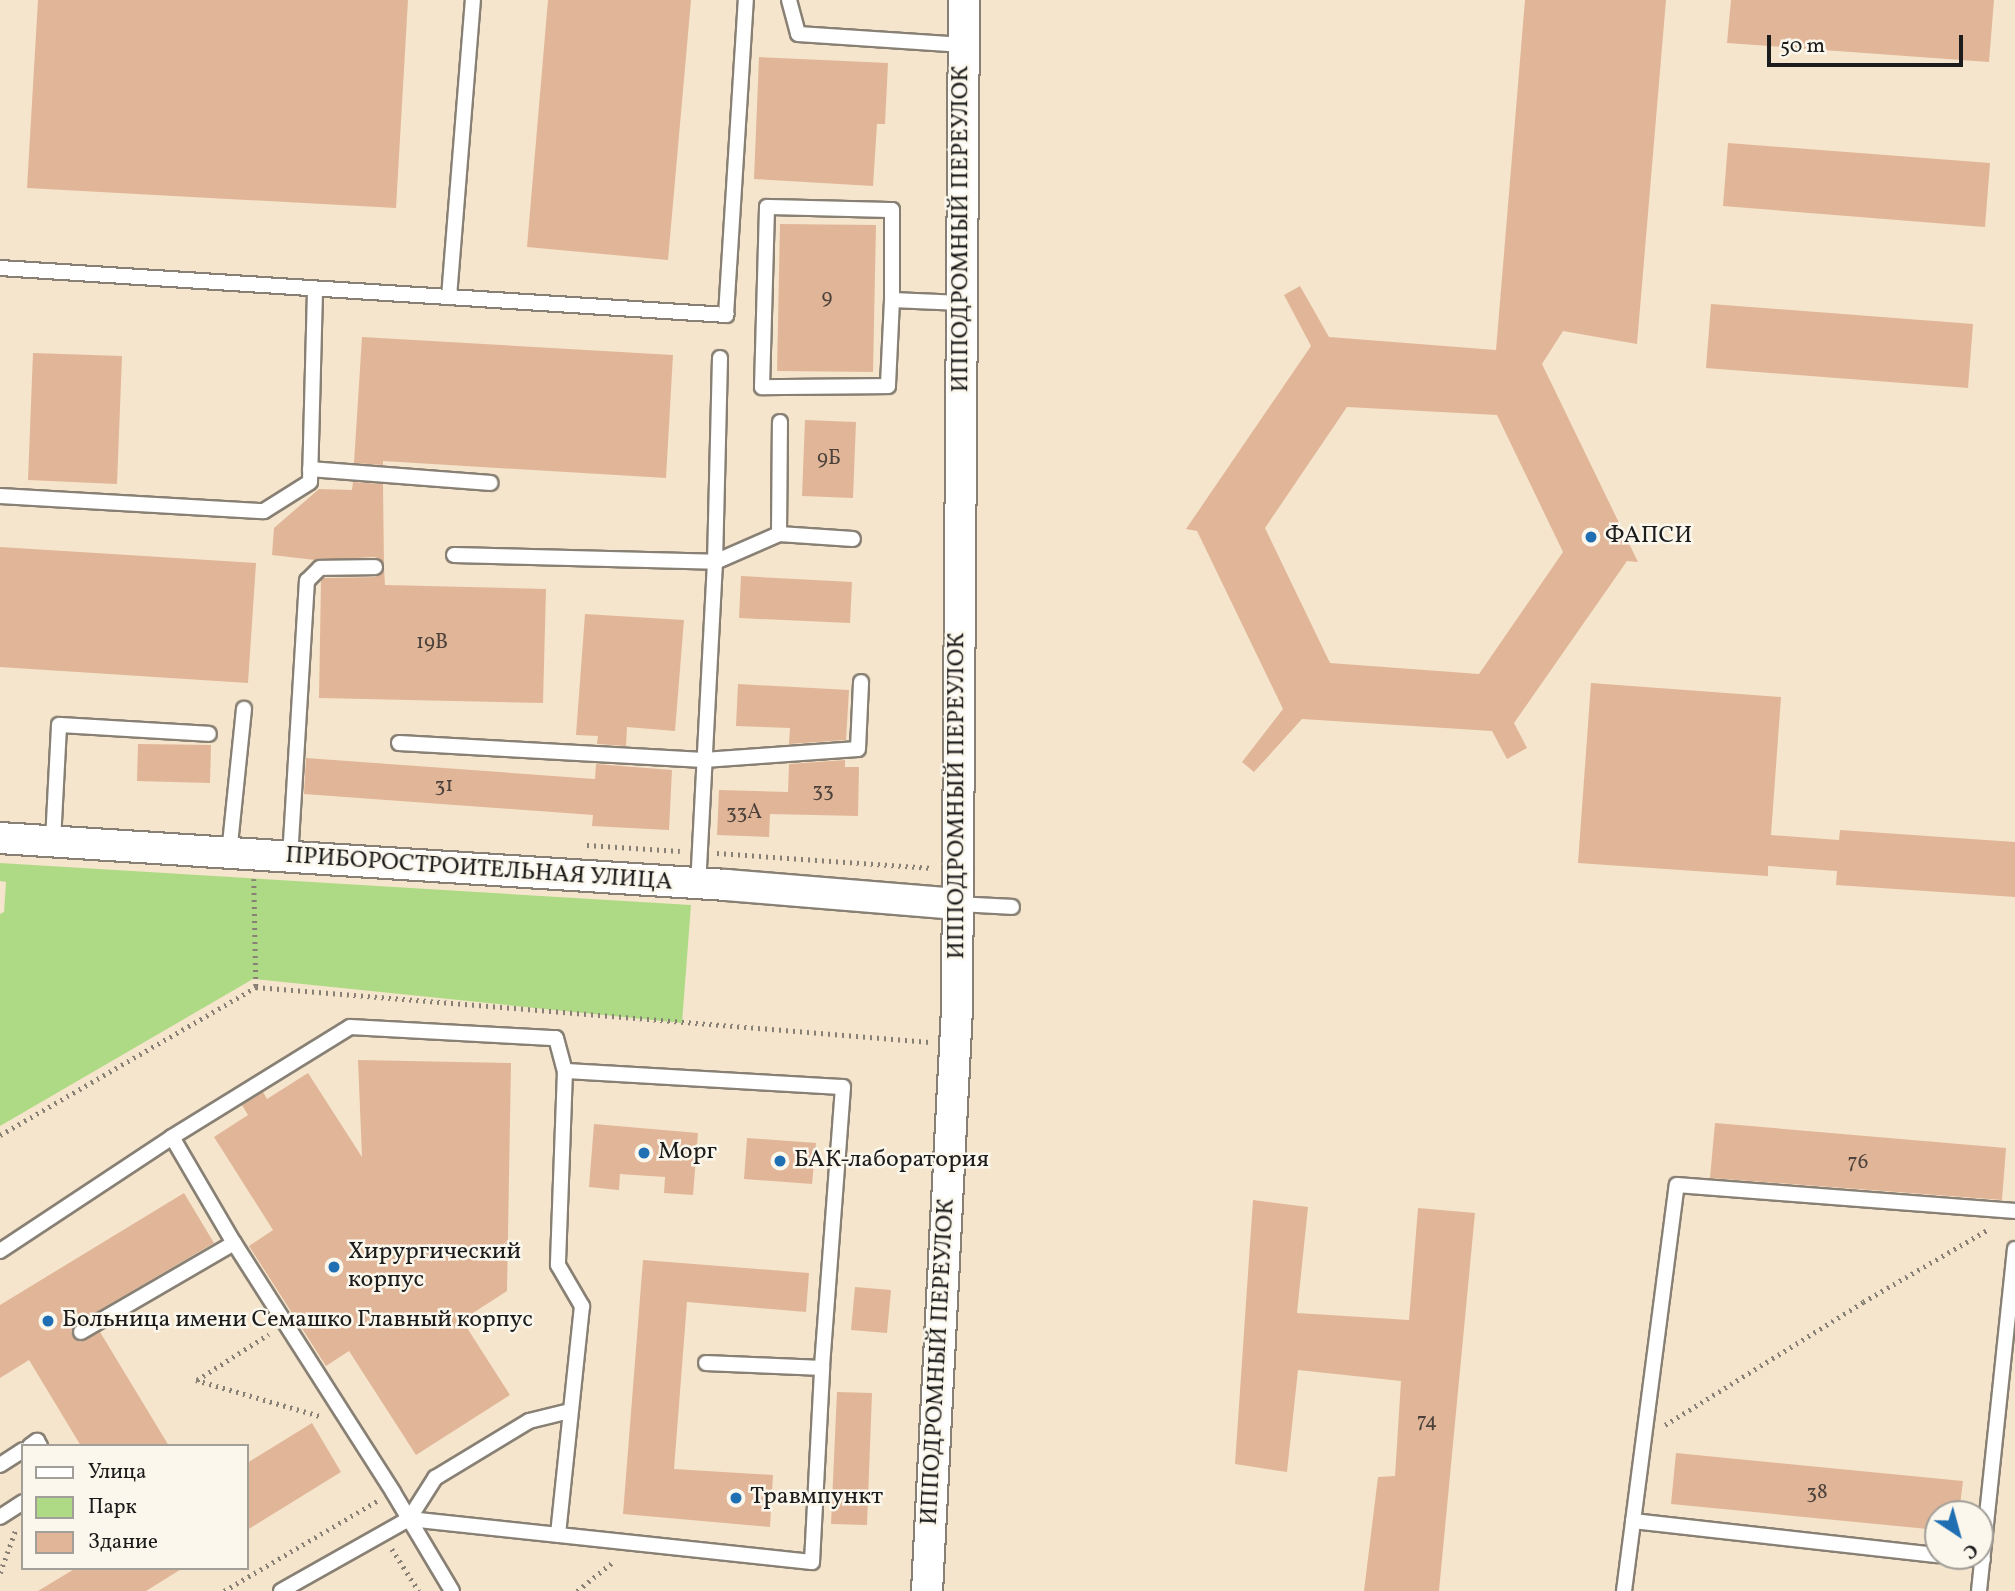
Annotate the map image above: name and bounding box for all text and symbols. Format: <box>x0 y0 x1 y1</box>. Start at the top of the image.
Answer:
scale bar <box>1770 21 1966 65</box>
text: 50 m <box>1780 32 1825 61</box>
street label: ИППОДРОМНЫЙ ПЕРЕУЛОК <box>948 66 976 392</box>
house number: 9 <box>822 285 832 311</box>
house number: 9Б <box>817 446 841 472</box>
place label: ФАПСИ <box>1605 523 1692 551</box>
marker: ФАПСИ <box>1583 529 1599 545</box>
house number: 19В <box>416 630 448 656</box>
street label: ИППОДРОМНЫЙ ПЕРЕУЛОК <box>944 633 972 959</box>
house number: 31 <box>435 773 453 799</box>
house number: 33 <box>812 778 834 804</box>
house number: 33А <box>726 800 762 826</box>
street label: ПРИБОРОСТРОИТЕЛЬНАЯ УЛИЦА <box>284 842 674 898</box>
place label: Морг <box>658 1139 717 1167</box>
marker: Морг <box>636 1145 652 1161</box>
place label: БАК-лаборатория <box>794 1147 989 1175</box>
house number: 76 <box>1848 1150 1868 1176</box>
marker: БАК-лаборатория <box>772 1153 788 1169</box>
street label: ИППОДРОМНЫЙ ПЕРЕУЛОК <box>916 1198 962 1526</box>
place label: Хирургический корпус <box>348 1239 521 1295</box>
marker: Хирургический корпус <box>326 1259 342 1275</box>
place label: Больница имени Семашко Главный корпус <box>62 1307 533 1335</box>
marker: Больница имени Семашко Главный корпус <box>40 1313 56 1329</box>
house number: 74 <box>1417 1409 1437 1435</box>
legend <box>21 1444 248 1570</box>
text: Улица <box>88 1458 146 1487</box>
house number: 38 <box>1806 1480 1828 1506</box>
place label: Травмпункт <box>750 1484 883 1512</box>
marker: Травмпункт <box>728 1490 744 1506</box>
text: Парк <box>88 1493 137 1522</box>
north arrow <box>1924 1500 1994 1570</box>
text: Здание <box>88 1528 158 1557</box>
text: С <box>1958 1536 1983 1564</box>

